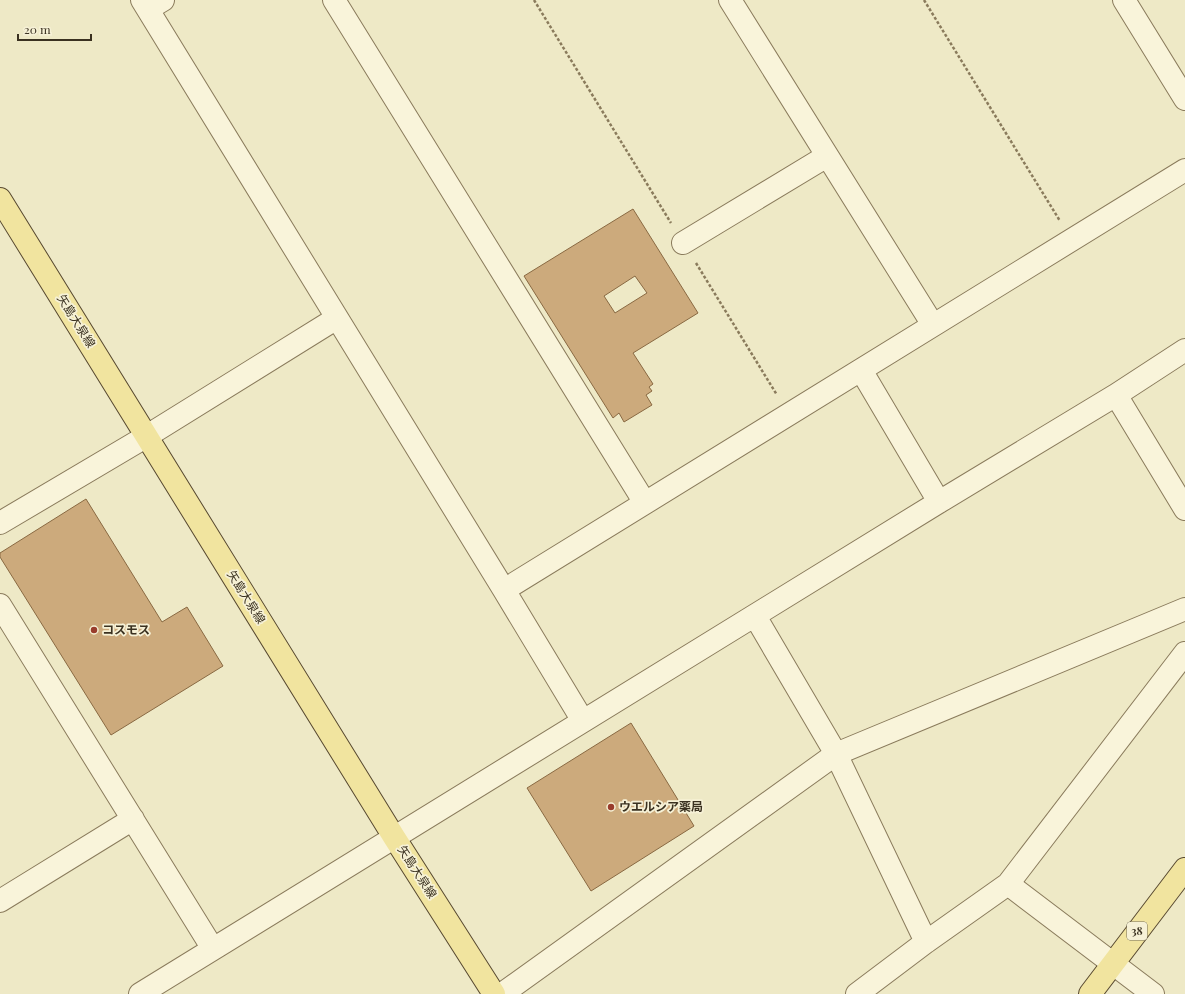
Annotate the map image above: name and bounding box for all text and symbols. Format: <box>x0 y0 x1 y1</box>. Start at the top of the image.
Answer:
scale bar <box>18 16 91 42</box>
text: 20 m <box>24 21 51 37</box>
street label: 矢島大泉線 <box>54 291 100 350</box>
street label: 矢島大泉線 <box>224 567 270 626</box>
place label: コスモス <box>102 621 150 637</box>
marker: コスモス <box>89 625 99 635</box>
place label: ウエルシア薬局 <box>619 798 703 814</box>
marker: ウエルシア薬局 <box>606 802 616 812</box>
street label: 矢島大泉線 <box>395 842 441 901</box>
road number: 38 <box>1127 922 1147 940</box>

